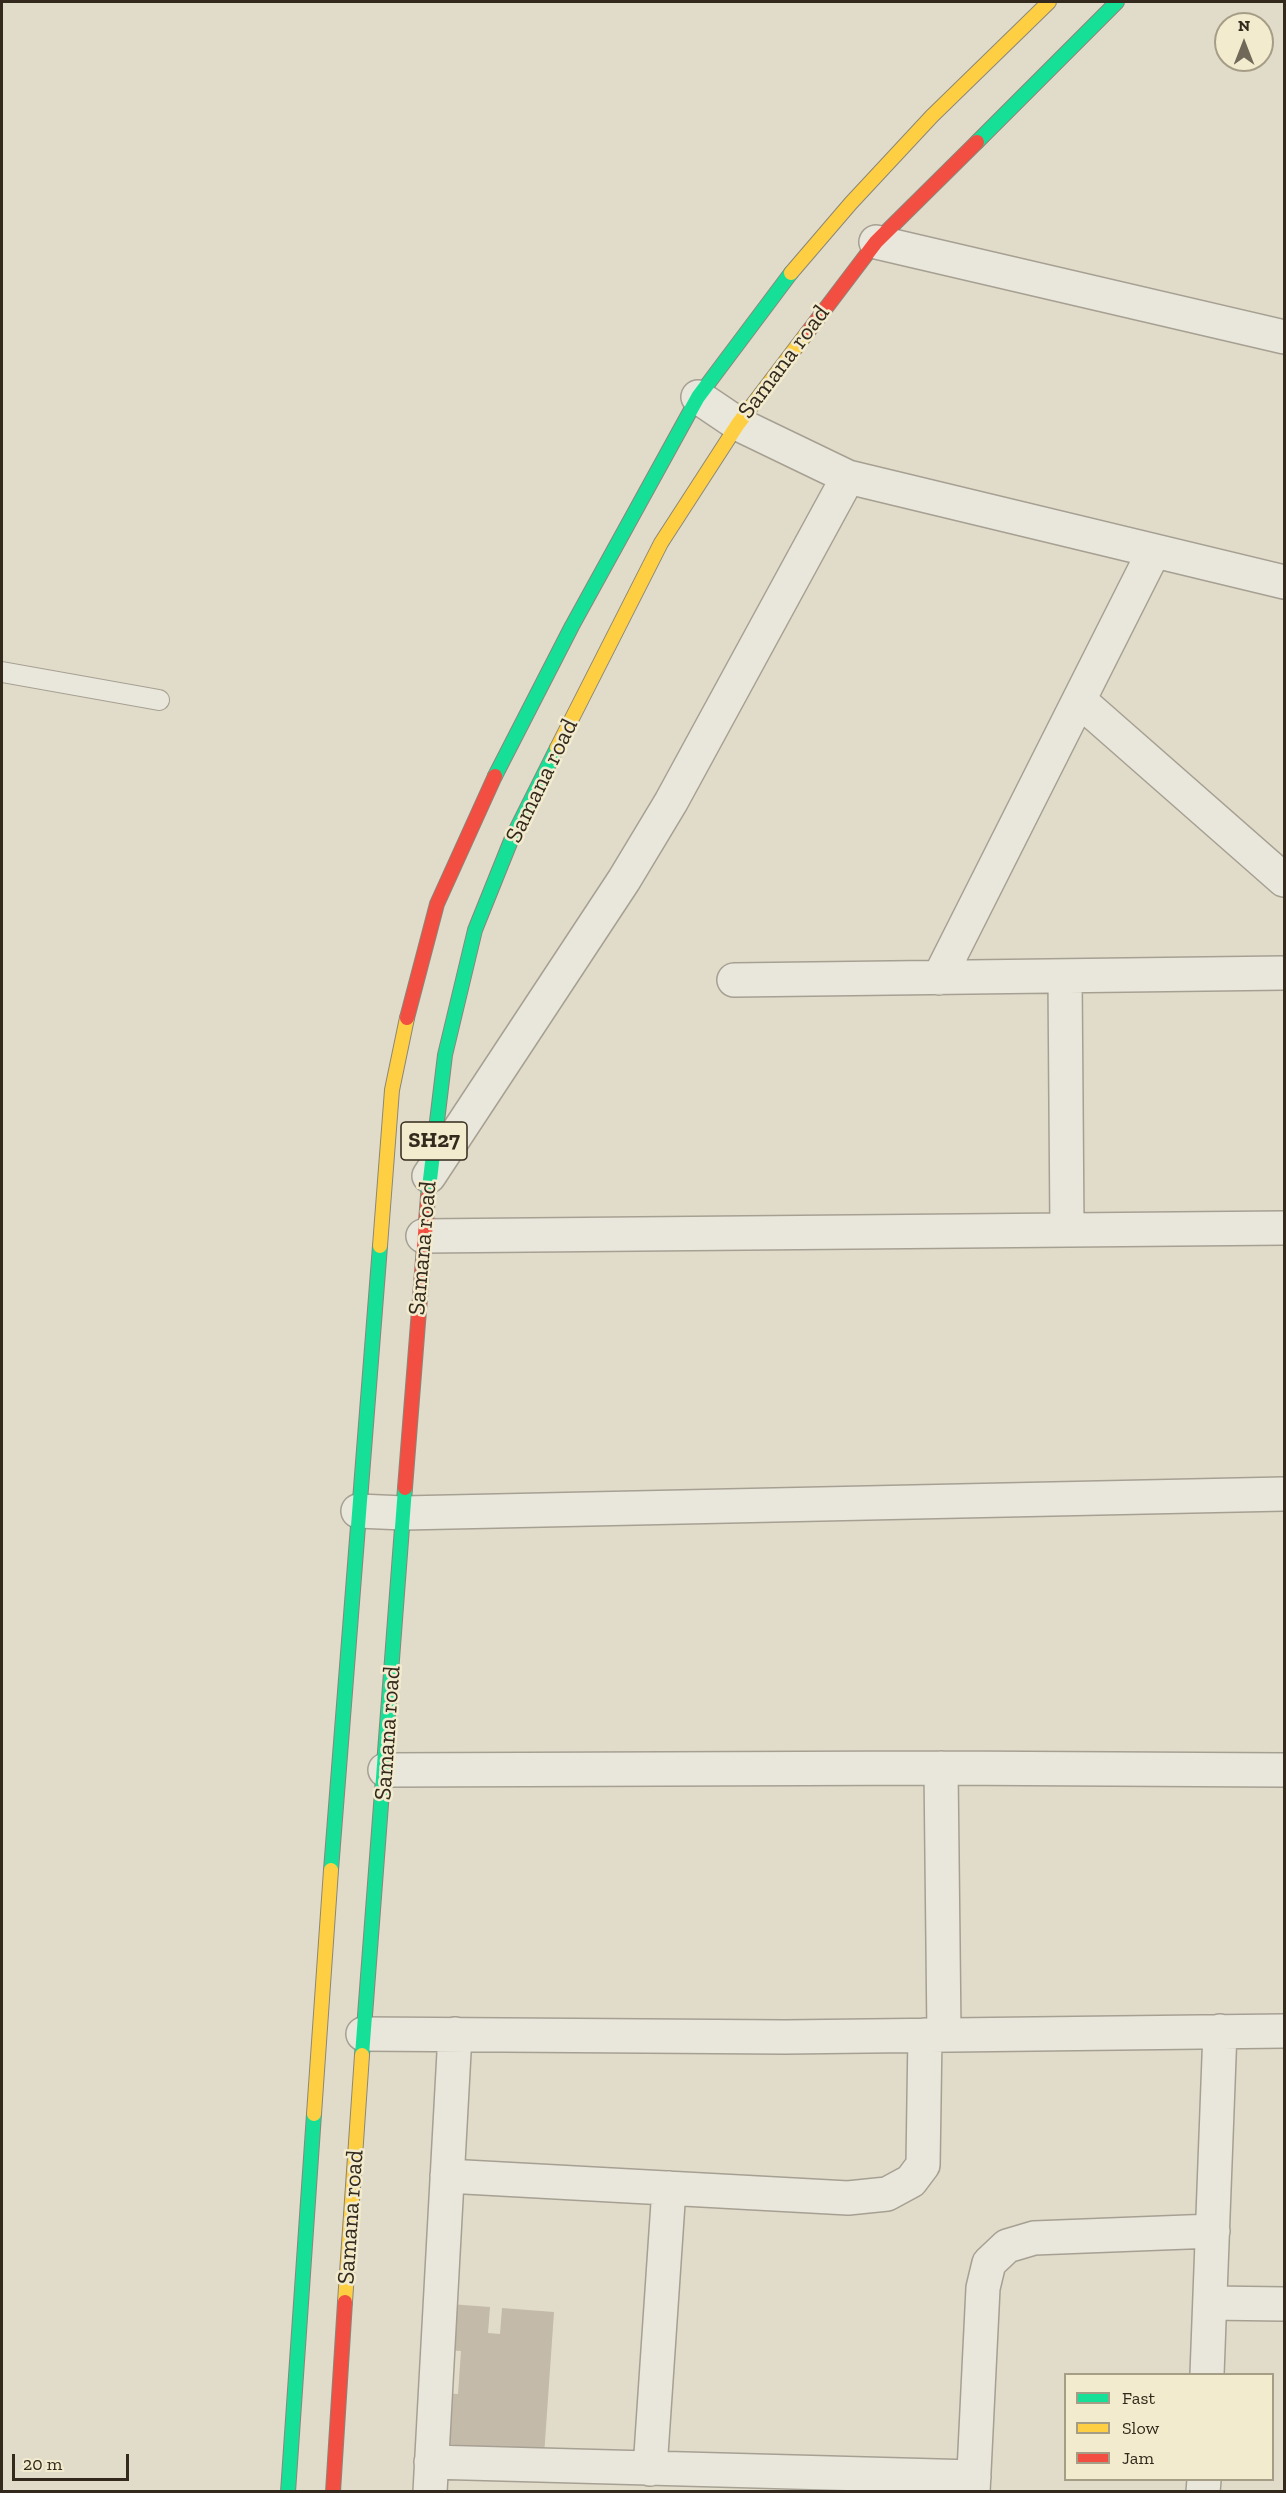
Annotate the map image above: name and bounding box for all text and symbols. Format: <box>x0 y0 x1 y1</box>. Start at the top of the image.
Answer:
north arrow <box>1214 12 1274 72</box>
text: N <box>1238 16 1250 35</box>
street label: Samana road <box>732 300 836 424</box>
street label: Samana road <box>500 714 584 848</box>
road number: SH27 <box>401 1122 467 1160</box>
street label: Samana road <box>403 1180 443 1316</box>
street label: Samana road <box>369 1665 407 1801</box>
street label: Samana road <box>332 2149 370 2285</box>
legend <box>1064 2373 1274 2481</box>
text: Fast <box>1122 2387 1155 2409</box>
text: Slow <box>1122 2417 1159 2439</box>
scale bar <box>15 2442 132 2480</box>
text: Jam <box>1122 2447 1154 2469</box>
text: 20 m <box>23 2453 62 2475</box>

